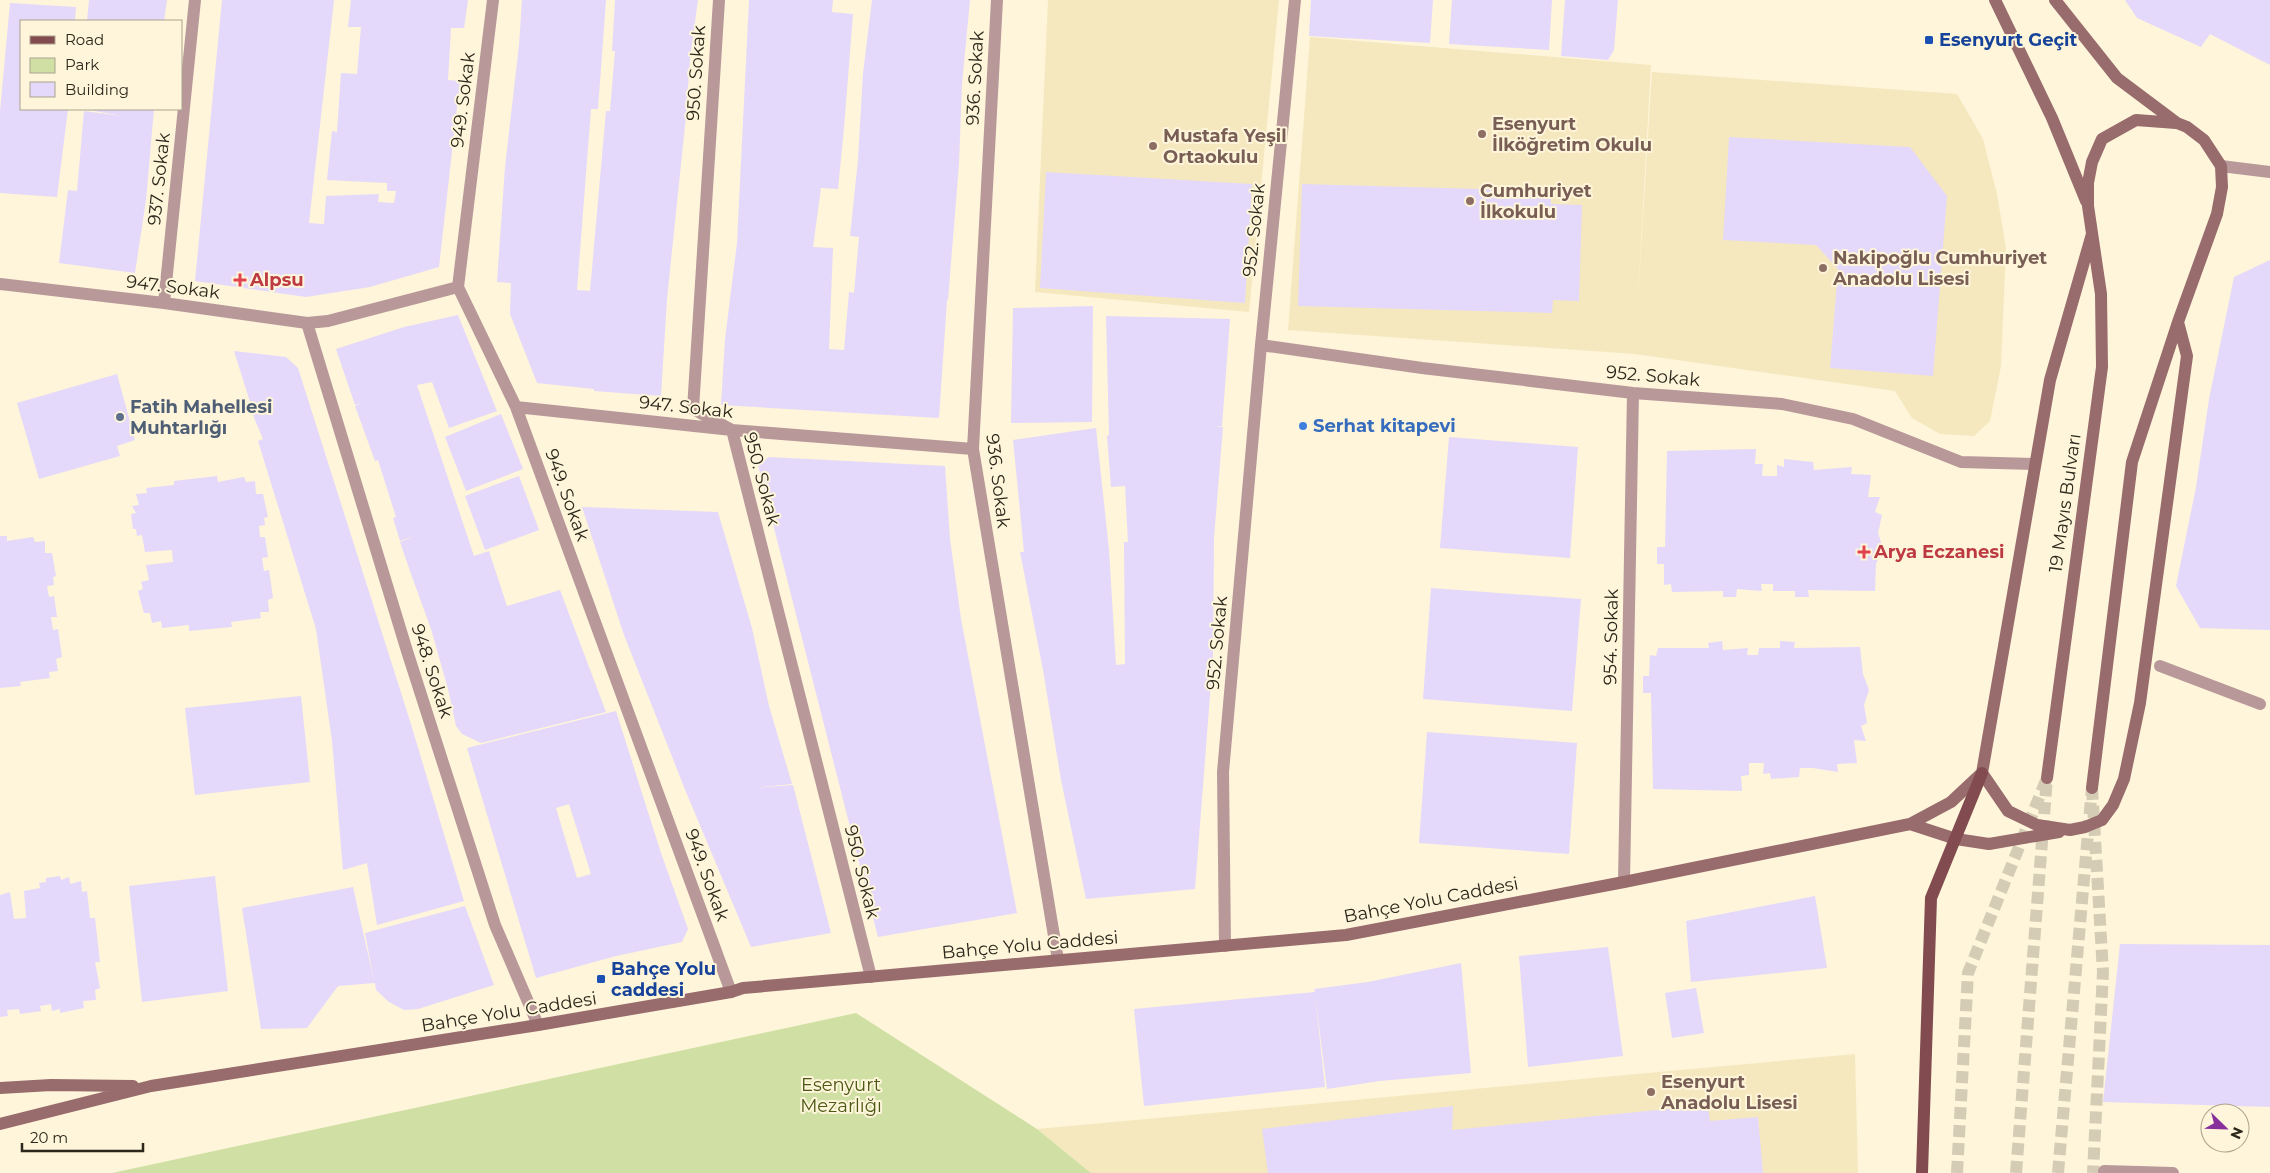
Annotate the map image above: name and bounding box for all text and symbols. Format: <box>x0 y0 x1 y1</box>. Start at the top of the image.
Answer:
legend <box>20 20 182 110</box>
street label: 950. Sokak <box>682 24 710 122</box>
place label: Esenyurt Geçit <box>1939 29 2078 51</box>
text: Road <box>65 30 104 49</box>
street label: 936. Sokak <box>962 30 988 126</box>
marker: Esenyurt Geçit <box>1923 34 1935 46</box>
street label: 949. Sokak <box>446 51 480 149</box>
text: Park <box>65 55 99 74</box>
text: Building <box>65 80 129 99</box>
place label: Esenyurt İlköğretim Okulu <box>1492 113 1652 156</box>
place label: Mustafa Yeşil Ortaokulu <box>1163 125 1287 168</box>
marker: Esenyurt İlköğretim Okulu <box>1476 128 1488 140</box>
street label: 937. Sokak <box>143 131 175 227</box>
marker: Mustafa Yeşil Ortaokulu <box>1147 140 1159 152</box>
place label: Cumhuriyet İlkokulu <box>1480 180 1592 223</box>
street label: 952. Sokak <box>1238 182 1270 278</box>
marker: Cumhuriyet İlkokulu <box>1464 195 1476 207</box>
place label: Nakipoğlu Cumhuriyet Anadolu Lisesi <box>1832 247 2047 290</box>
marker: Nakipoğlu Cumhuriyet Anadolu Lisesi <box>1817 262 1829 274</box>
place label: Alpsu <box>249 269 304 291</box>
street label: 947. Sokak <box>125 270 221 304</box>
marker: Alpsu <box>234 274 246 286</box>
street label: 952. Sokak <box>1605 361 1701 391</box>
street label: 947. Sokak <box>638 391 734 423</box>
place label: Fatih Mahellesi Muhtarlığı <box>130 396 272 439</box>
marker: Fatih Mahellesi Muhtarlığı <box>114 411 126 423</box>
place label: Serhat kitapevi <box>1313 415 1456 437</box>
marker: Serhat kitapevi <box>1297 420 1309 432</box>
street label: 950. Sokak <box>739 430 785 528</box>
street label: 19 Mayıs Bulvarı <box>2044 432 2086 574</box>
street label: 936. Sokak <box>981 433 1015 530</box>
street label: 949. Sokak <box>540 446 594 544</box>
place label: Arya Eczanesi <box>1873 541 2004 563</box>
marker: Arya Eczanesi <box>1858 546 1870 558</box>
street label: 954. Sokak <box>1599 588 1623 685</box>
street label: 952. Sokak <box>1202 595 1232 691</box>
street label: 948. Sokak <box>406 621 458 721</box>
street label: 950. Sokak <box>840 823 884 921</box>
street label: 949. Sokak <box>680 826 734 924</box>
street label: Bahçe Yolu Caddesi <box>1342 872 1520 928</box>
street label: Bahçe Yolu Caddesi <box>941 926 1119 964</box>
place label: Bahçe Yolu caddesi <box>611 958 716 1001</box>
marker: Bahçe Yolu caddesi <box>595 973 607 985</box>
street label: Bahçe Yolu Caddesi <box>420 987 598 1037</box>
place label: Esenyurt Anadolu Lisesi <box>1660 1071 1798 1114</box>
park label: Esenyurt Mezarlığı <box>800 1074 882 1117</box>
marker: Esenyurt Anadolu Lisesi <box>1645 1086 1657 1098</box>
north arrow <box>2200 1103 2250 1153</box>
scale bar <box>22 1120 144 1152</box>
text: N <box>2226 1124 2247 1142</box>
text: 20 m <box>30 1128 68 1147</box>

